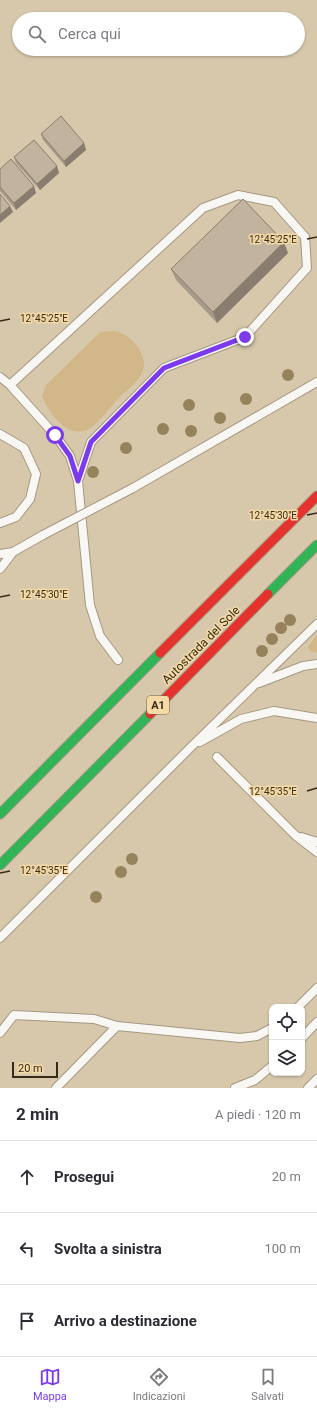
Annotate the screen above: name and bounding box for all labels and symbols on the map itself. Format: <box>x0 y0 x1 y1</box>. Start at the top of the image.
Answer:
text: 12°45'25"E <box>249 234 297 245</box>
text: 12°45'25"E <box>20 313 68 324</box>
route end <box>236 328 254 346</box>
route start <box>46 426 64 444</box>
text: 12°45'30"E <box>249 510 297 521</box>
text: 12°45'30"E <box>20 589 68 600</box>
street label: Autostrada del Sole <box>159 603 243 687</box>
road number: A1 <box>147 696 169 714</box>
text: 12°45'35"E <box>249 786 297 797</box>
text: 12°45'35"E <box>20 865 68 876</box>
scale bar <box>12 1060 58 1079</box>

